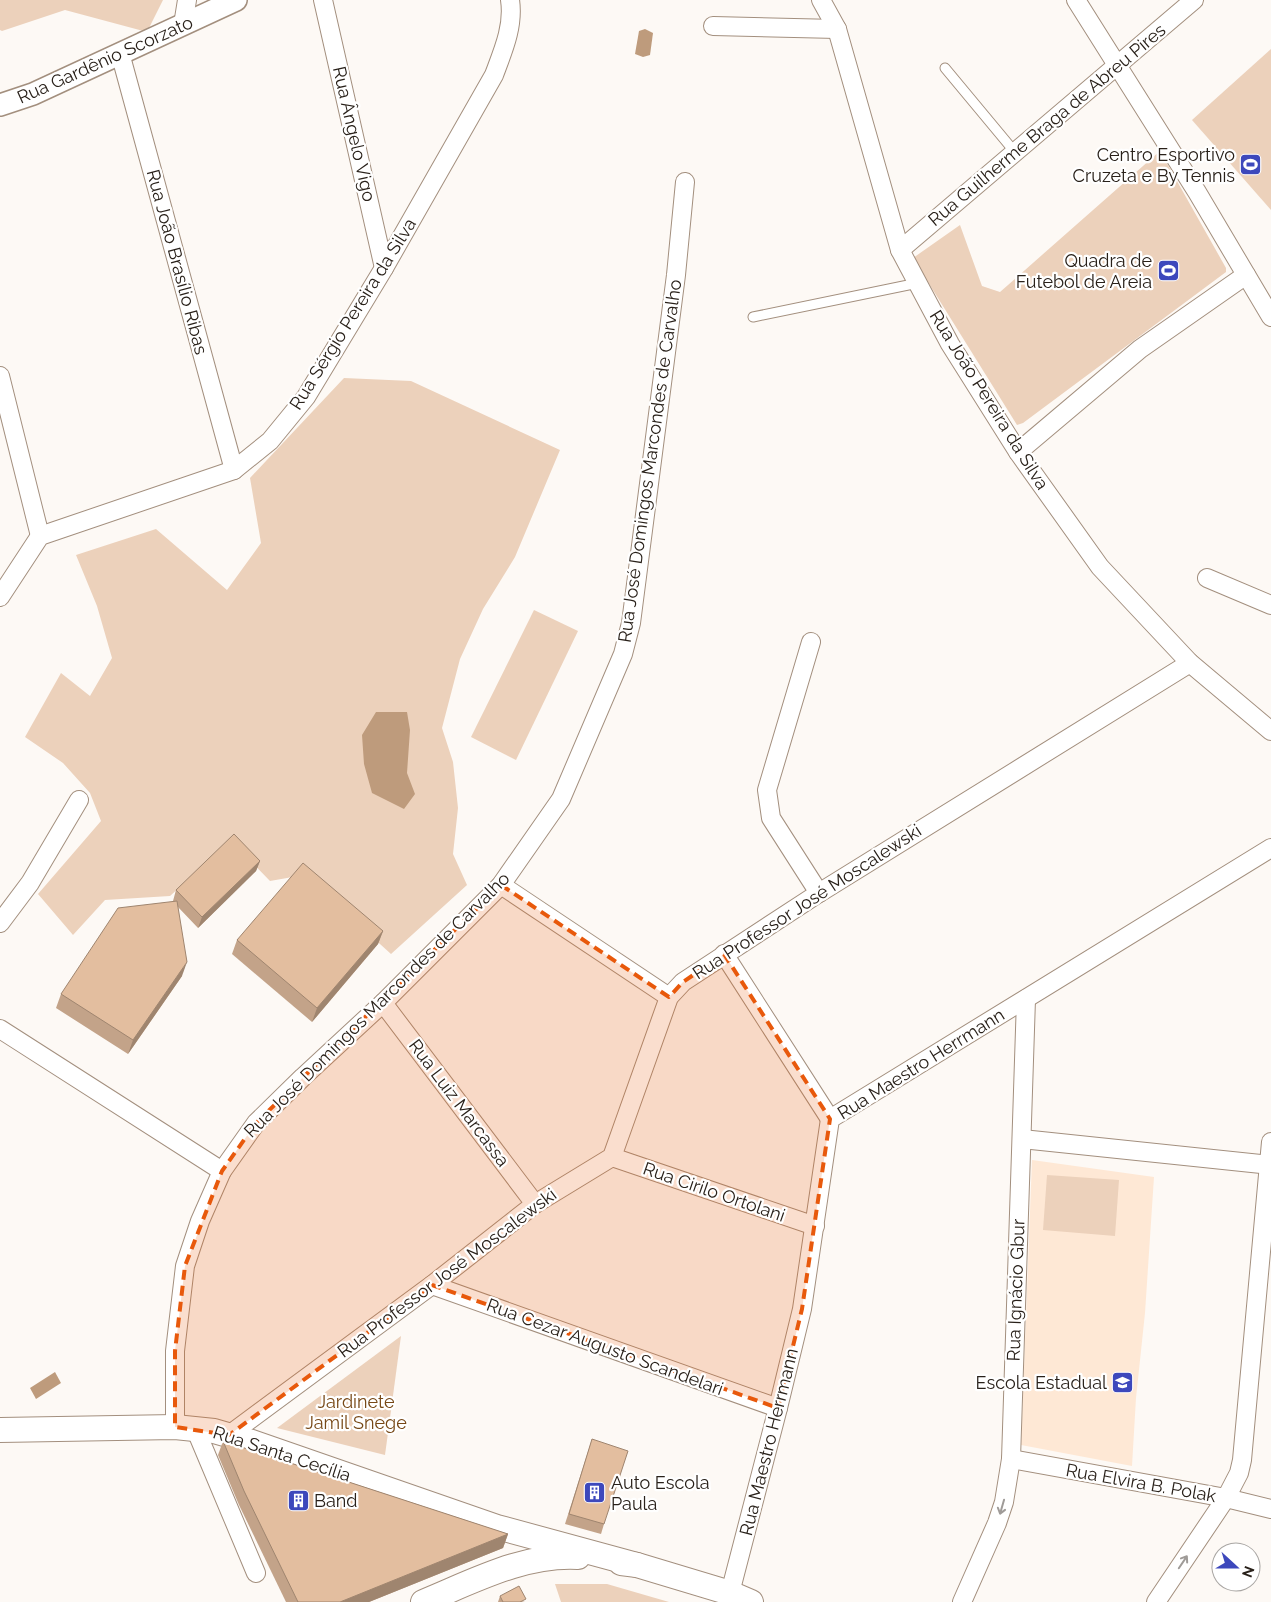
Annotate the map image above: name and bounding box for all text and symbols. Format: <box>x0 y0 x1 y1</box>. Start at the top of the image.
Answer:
street label: Rua Gardênio Scorzato <box>14 11 196 108</box>
street label: Rua Guilherme Braga de Abreu Pires <box>924 19 1170 230</box>
street label: Rua Ângelo Vigo <box>329 64 381 204</box>
place label: Centro Esportivo Cruzeta e By Tennis <box>1073 144 1235 186</box>
sports icon: Centro Esportivo Cruzeta e By Tennis <box>1239 153 1263 177</box>
street label: Rua João Brasílio Ribas <box>143 167 212 357</box>
street label: Rua Sérgio Pereira da Silva <box>285 214 420 413</box>
place label: Quadra de Futebol de Areia <box>1016 250 1152 292</box>
sports icon: Quadra de Futebol de Areia <box>1156 259 1180 283</box>
street label: Rua José Domingos Marcondes de Carvalho <box>614 278 685 644</box>
street label: Rua João Pereira da Silva <box>926 306 1053 493</box>
street label: Rua Professor José Moscalewski <box>688 820 925 983</box>
street label: Rua José Domingos Marcondes de Carvalho <box>240 867 514 1142</box>
street label: Rua Maestro Herrmann <box>834 1004 1008 1123</box>
street label: Rua Luiz Marcassa <box>405 1035 514 1170</box>
street label: Rua Cirilo Ortolani <box>640 1157 788 1226</box>
street label: Rua Professor José Moscalewski <box>333 1183 560 1362</box>
street label: Rua Ignácio Gbur <box>1003 1218 1029 1362</box>
street label: Rua Cezar Augusto Scandelari <box>484 1294 726 1399</box>
street label: Rua Maestro Herrmann <box>735 1346 802 1538</box>
school or university icon: Escola Estadual <box>1111 1371 1135 1395</box>
place label: Escola Estadual <box>976 1372 1107 1393</box>
park label: Jardinete Jamil Snege <box>305 1391 407 1433</box>
street label: Rua Santa Cecília <box>211 1421 354 1486</box>
street label: Rua Elvira B. Polak <box>1064 1459 1218 1506</box>
place label: Auto Escola Paula <box>611 1472 710 1514</box>
building icon: Auto Escola Paula <box>583 1481 607 1505</box>
building icon: Band <box>286 1489 310 1513</box>
place label: Band <box>314 1490 358 1511</box>
one-way arrow <box>997 1499 1006 1515</box>
north arrow <box>1211 1542 1261 1592</box>
one-way arrow <box>1179 1555 1189 1569</box>
text: N <box>1239 1564 1258 1580</box>

